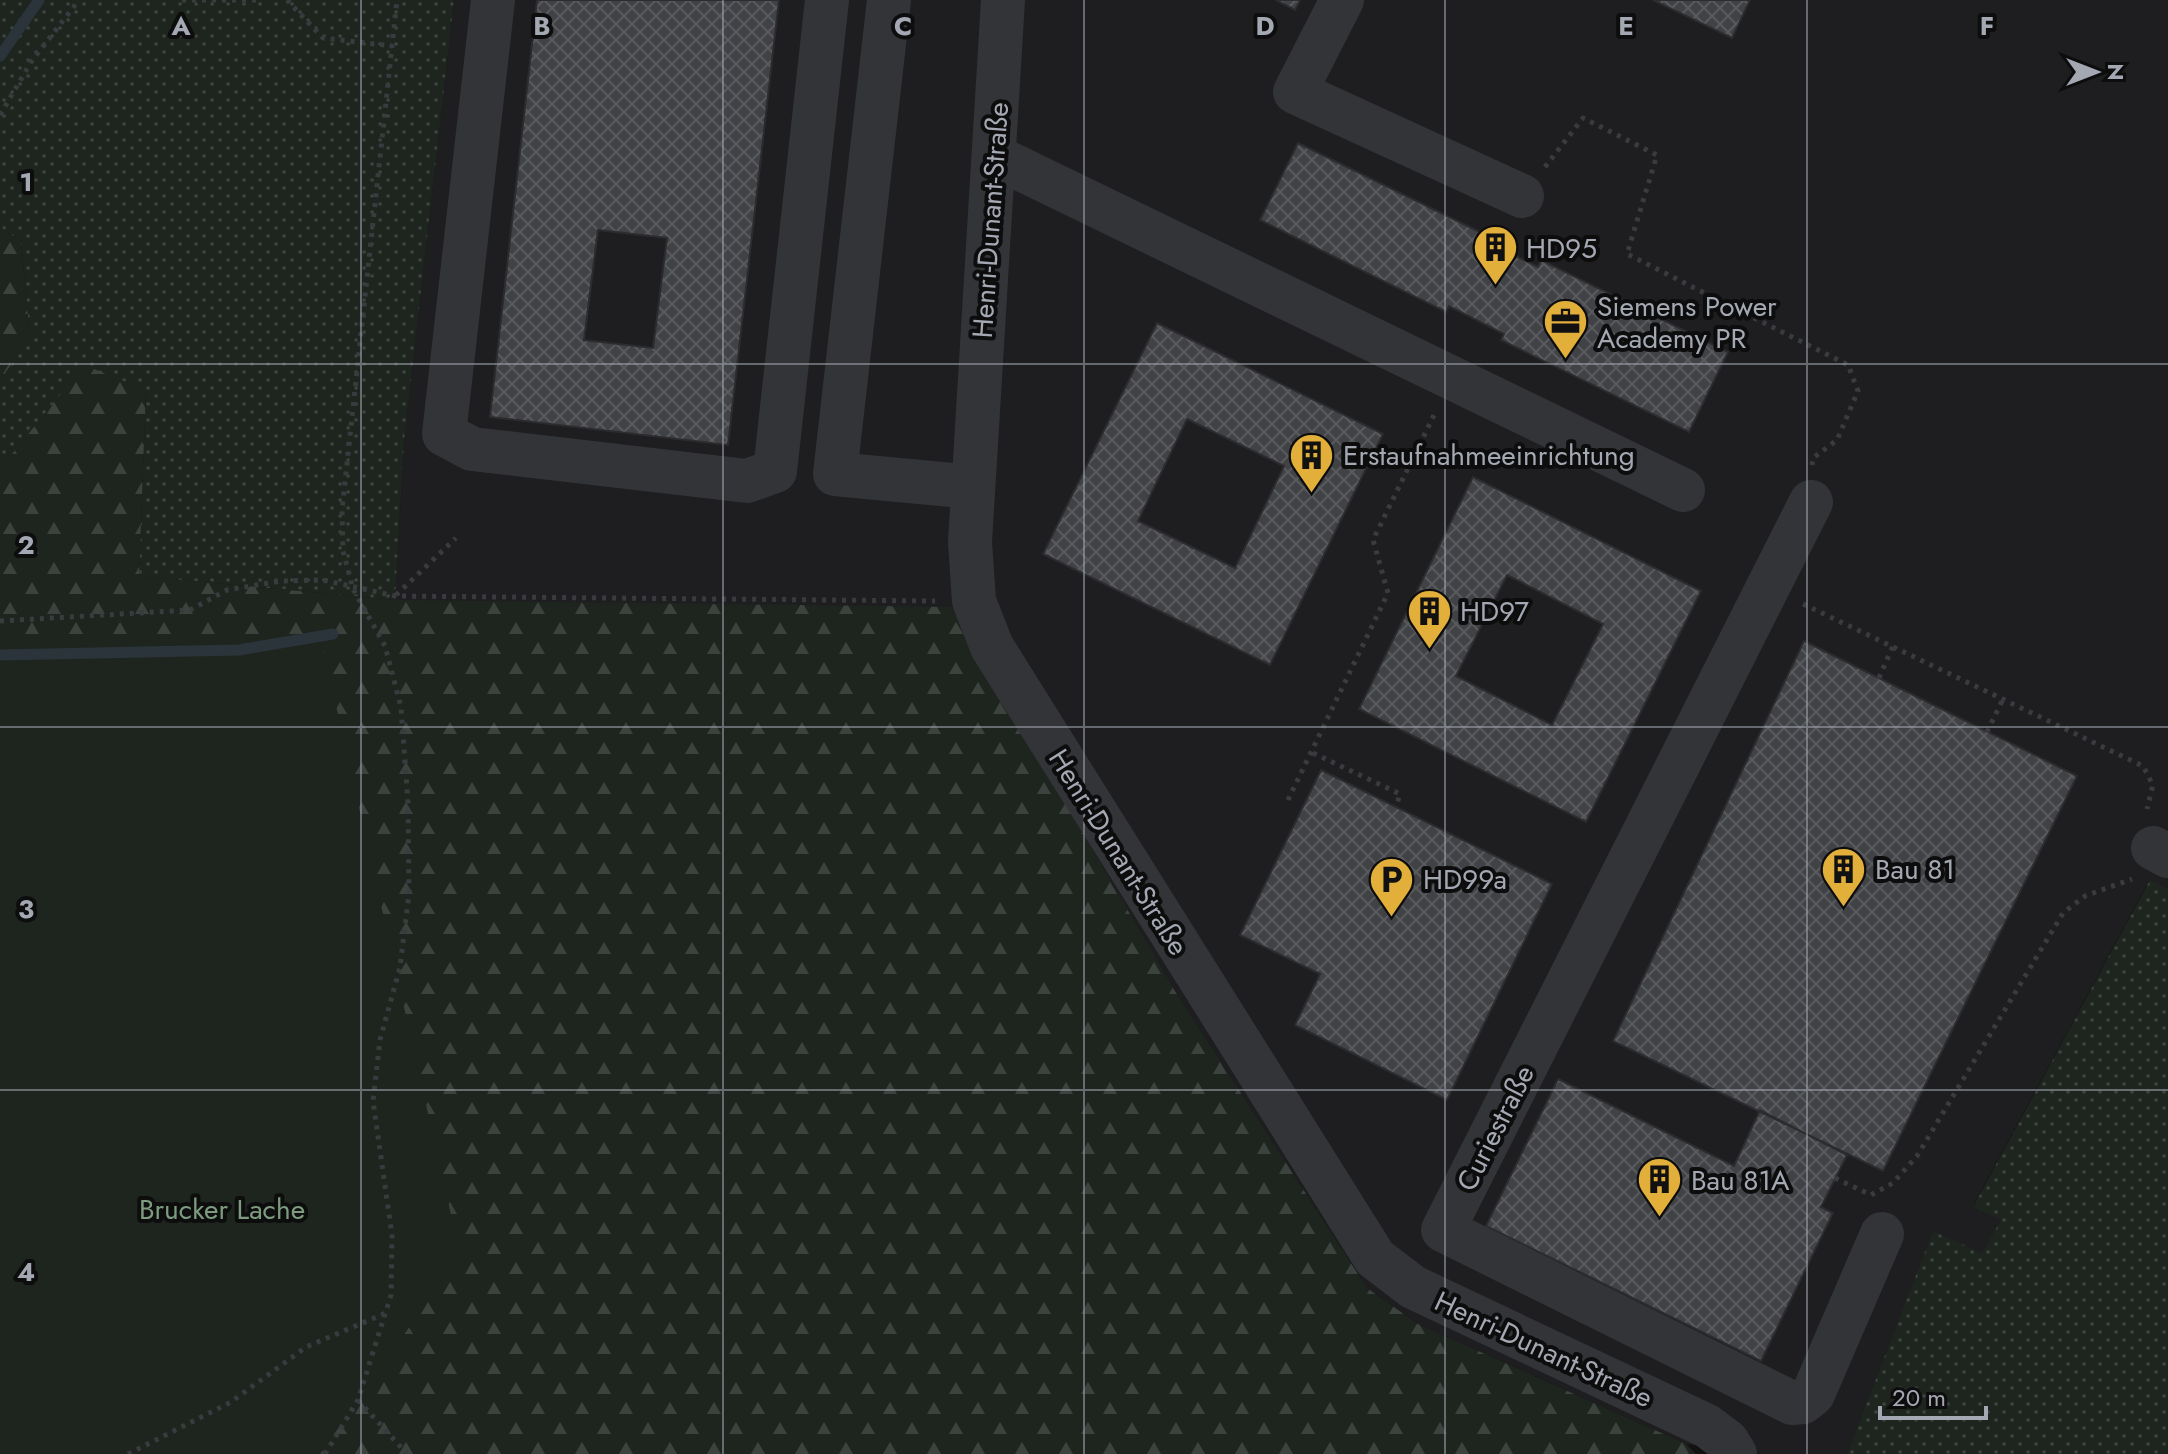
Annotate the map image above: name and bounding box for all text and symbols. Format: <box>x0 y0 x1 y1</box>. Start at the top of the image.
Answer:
text: A <box>170 7 191 45</box>
text: B <box>533 7 551 45</box>
text: C <box>894 7 912 45</box>
text: D <box>1255 7 1275 45</box>
text: E <box>1618 7 1634 45</box>
text: F <box>1980 7 1994 45</box>
north arrow <box>2056 32 2136 112</box>
text: N <box>2100 63 2132 81</box>
street label: Henri-Dunant-Straße <box>962 101 1019 339</box>
text: 1 <box>19 163 33 201</box>
building icon: HD95 <box>1471 224 1519 287</box>
place label: HD95 <box>1526 228 1597 269</box>
place label: Siemens Power Academy PR <box>1597 286 1777 359</box>
office icon: Siemens Power Academy PR <box>1542 298 1590 361</box>
building icon: Erstaufnahmeeinrichtung <box>1288 431 1336 494</box>
place label: Erstaufnahmeeinrichtung <box>1343 435 1635 476</box>
text: 2 <box>17 526 35 564</box>
building icon: HD97 <box>1405 587 1453 650</box>
place label: HD97 <box>1460 591 1529 632</box>
street label: Henri-Dunant-Straße <box>1039 741 1199 963</box>
building icon: Bau 81 <box>1820 845 1868 908</box>
place label: Bau 81 <box>1875 849 1955 890</box>
parking icon: HD99a <box>1368 855 1416 918</box>
place label: HD99a <box>1423 859 1507 900</box>
text: 3 <box>18 890 34 928</box>
street label: Curiestraße <box>1446 1058 1545 1198</box>
building icon: Bau 81A <box>1636 1156 1684 1219</box>
place label: Bau 81A <box>1691 1160 1790 1201</box>
park label: Brucker Lache <box>139 1189 305 1230</box>
text: 4 <box>17 1253 35 1291</box>
street label: Henri-Dunant-Straße <box>1428 1281 1660 1418</box>
scale bar <box>1880 1370 1986 1420</box>
text: 20 m <box>1892 1380 1946 1415</box>

